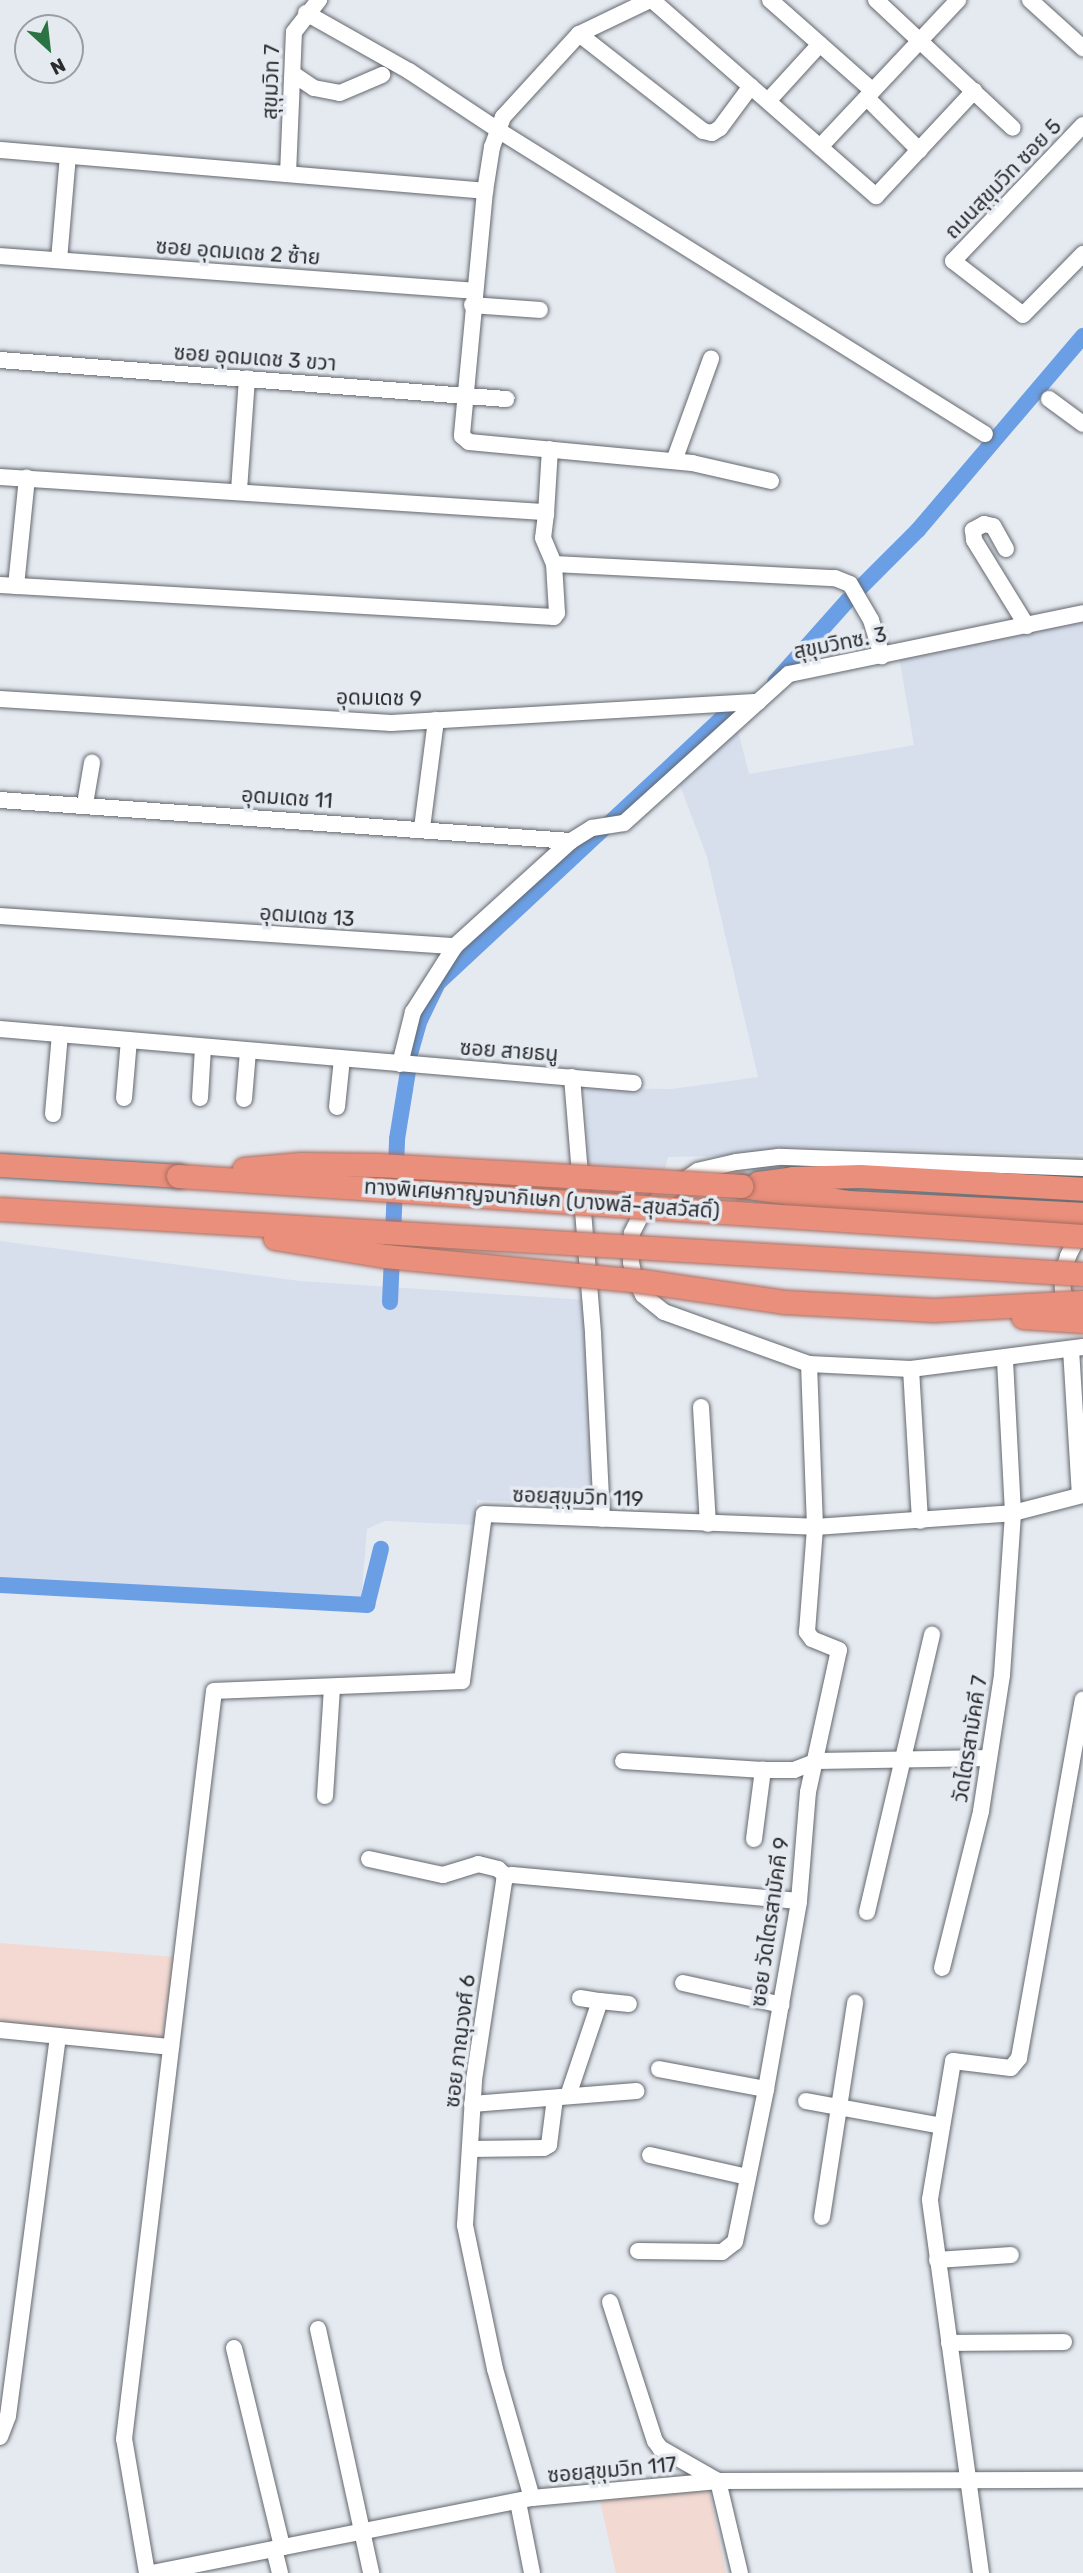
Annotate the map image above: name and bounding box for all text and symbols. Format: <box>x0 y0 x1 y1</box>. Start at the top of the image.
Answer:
north arrow <box>14 14 84 84</box>
street label: สุขุมวิท 7 <box>257 44 285 120</box>
text: N <box>47 53 69 80</box>
street label: ถนนสุขุมวิท ซอย 5 <box>939 114 1067 244</box>
street label: ซอย อุดมเดช 2 ซ้าย <box>155 234 321 270</box>
street label: ซอย อุดมเดช 3 ขวา <box>173 340 337 376</box>
street label: สุขุมวิทซ. 3 <box>791 622 889 664</box>
street label: อุดมเดช 9 <box>336 685 422 711</box>
street label: อุดมเดช 11 <box>240 782 334 814</box>
street label: อุดมเดช 13 <box>259 900 355 932</box>
street label: ซอย สายธนู <box>459 1035 559 1067</box>
street label: ทางพิเศษกาญจนาภิเษก (บางพลี-สุขสวัสดิ์) <box>363 1174 721 1224</box>
street label: ซอยสุขุมวิท 119 <box>512 1482 644 1512</box>
street label: วัดไตรสามัคคี 7 <box>948 1674 992 1804</box>
street label: ซอย วัดไตรสามัคคี 9 <box>746 1835 794 2009</box>
street label: ซอย ภาณุวงศ์ 6 <box>439 1973 481 2109</box>
street label: ซอยสุขุมวิท 117 <box>546 2452 678 2488</box>

